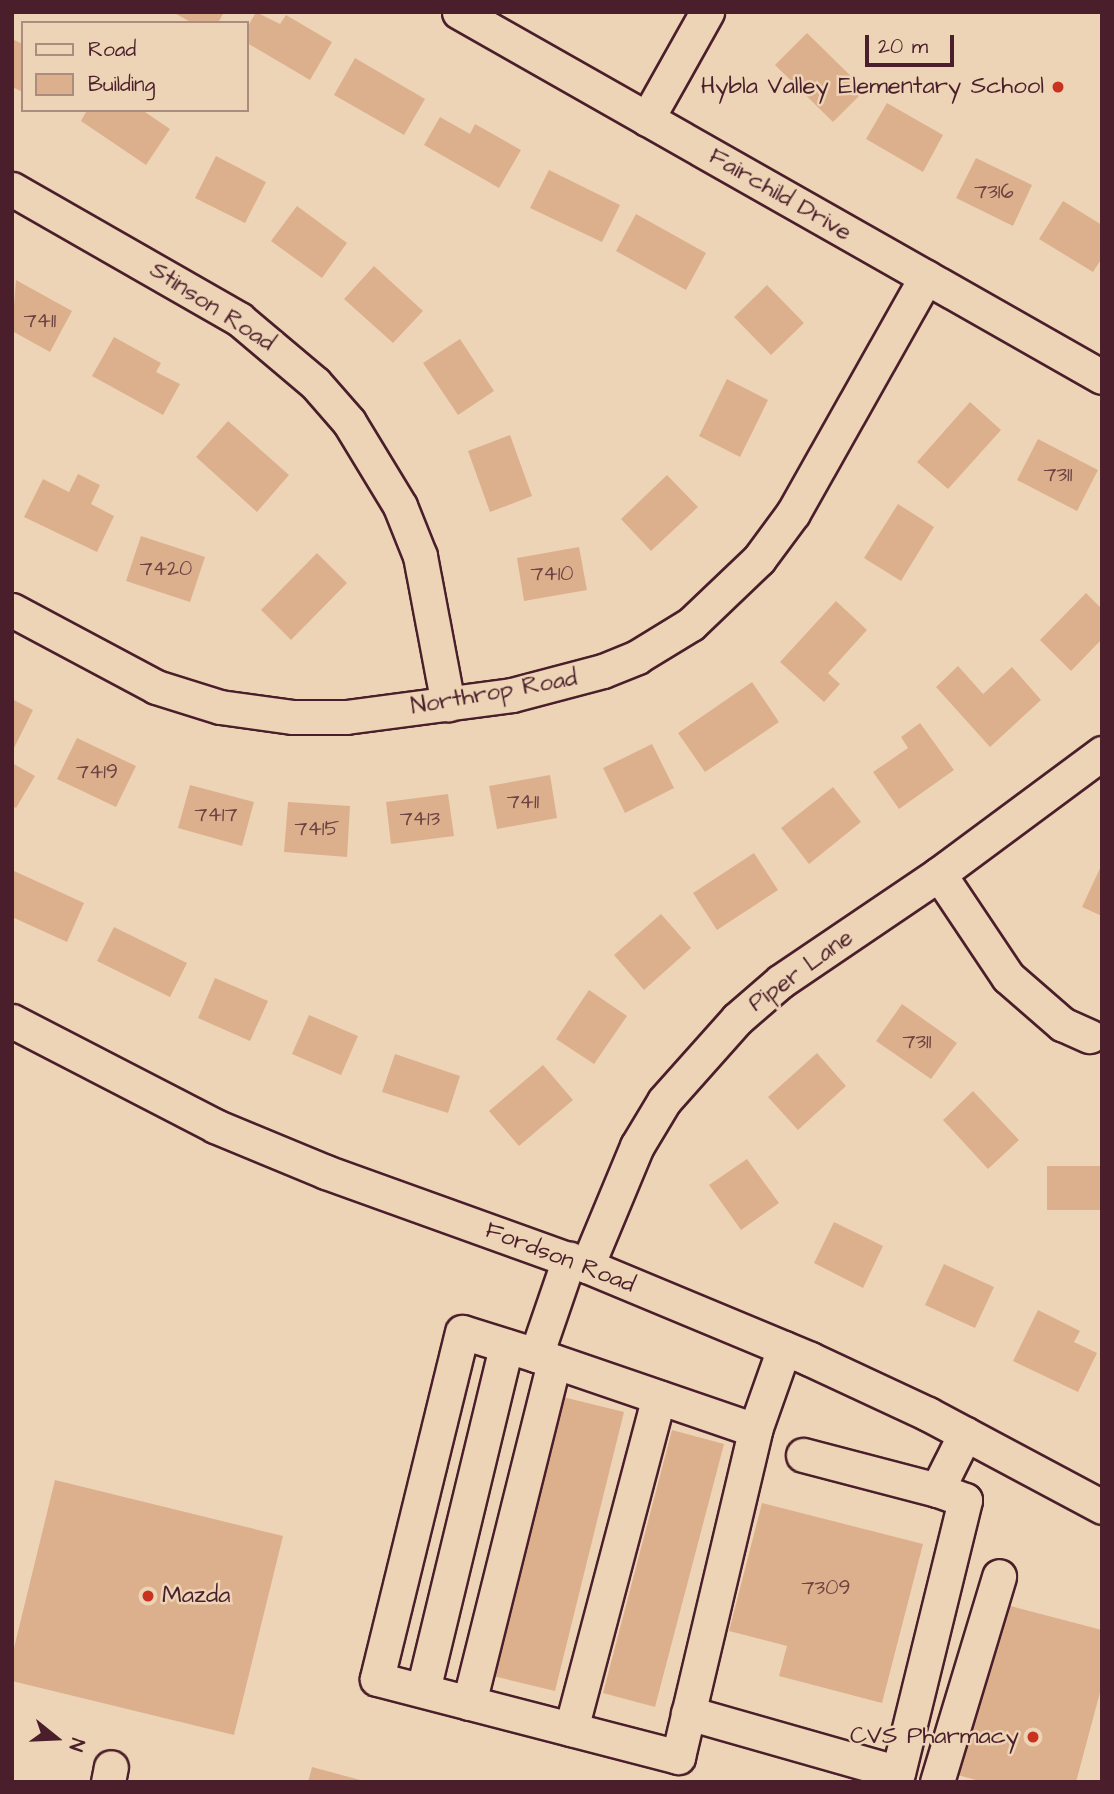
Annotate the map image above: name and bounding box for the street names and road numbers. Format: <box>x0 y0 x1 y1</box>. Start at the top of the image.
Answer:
street label: Fairchild Drive <box>704 143 856 247</box>
street label: Stinson Road <box>144 256 280 358</box>
street label: Northrop Road <box>409 664 579 722</box>
street label: Piper Lane <box>743 924 859 1018</box>
street label: Fordson Road <box>481 1216 639 1300</box>

